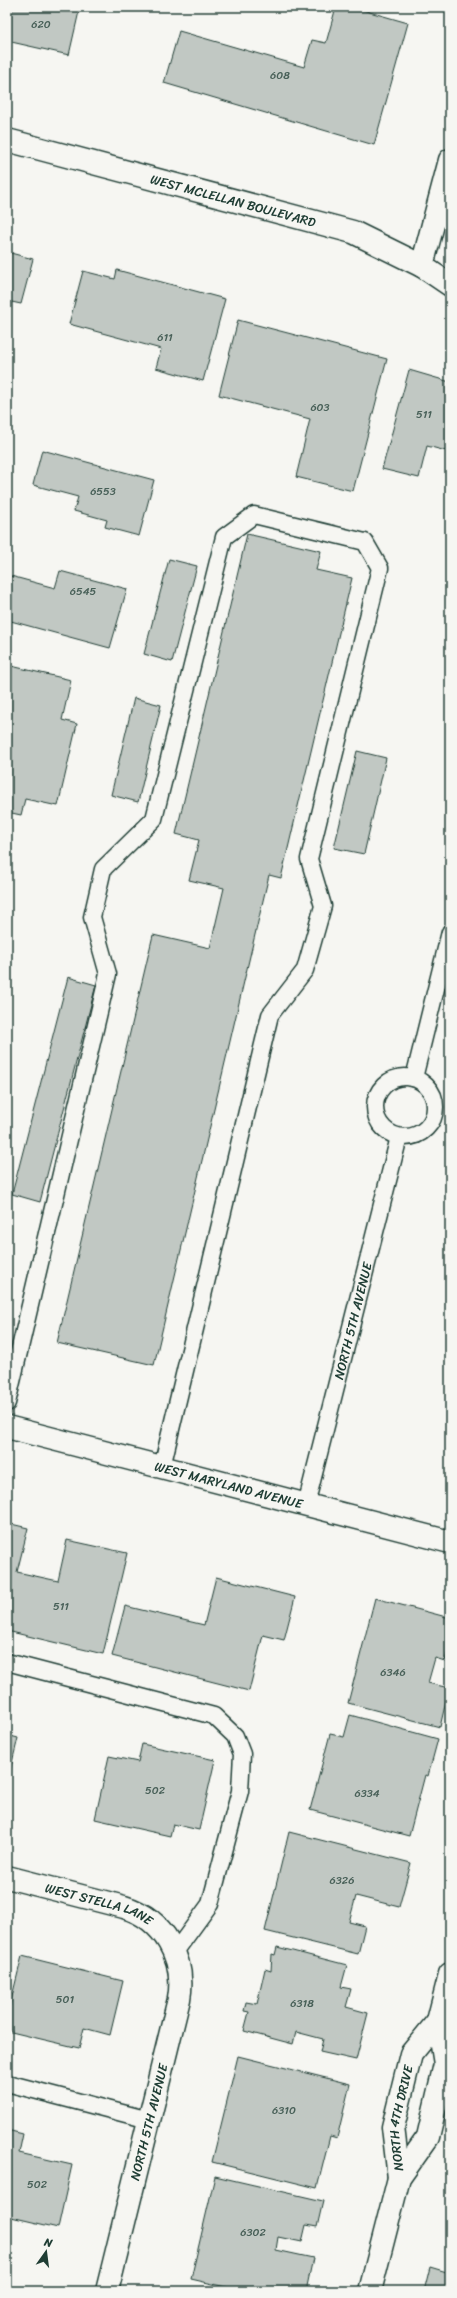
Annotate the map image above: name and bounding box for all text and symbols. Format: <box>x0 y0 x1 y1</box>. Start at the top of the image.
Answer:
house number: 620 <box>31 15 51 34</box>
house number: 608 <box>270 66 290 85</box>
street label: WEST MCLELLAN BOULEVARD <box>148 167 319 233</box>
house number: 611 <box>157 328 173 347</box>
house number: 603 <box>310 398 330 417</box>
house number: 511 <box>416 405 432 424</box>
house number: 6553 <box>90 482 116 501</box>
house number: 6545 <box>70 582 97 601</box>
street label: NORTH 5TH AVENUE <box>327 1259 379 1382</box>
street label: WEST MARYLAND AVENUE <box>152 1454 306 1515</box>
house number: 511 <box>53 1597 69 1616</box>
house number: 6346 <box>380 1663 406 1682</box>
house number: 502 <box>145 1781 166 1800</box>
house number: 6334 <box>354 1784 380 1803</box>
house number: 6326 <box>330 1871 354 1890</box>
street label: WEST STELLA LANE <box>43 1876 159 1931</box>
house number: 501 <box>56 1990 74 2009</box>
house number: 6318 <box>290 1994 314 2013</box>
street label: NORTH 5TH AVENUE <box>123 2060 175 2183</box>
street label: NORTH 4TH DRIVE <box>382 2062 420 2172</box>
house number: 6310 <box>272 2101 296 2120</box>
house number: 502 <box>27 2175 48 2194</box>
house number: 6302 <box>240 2223 266 2242</box>
north arrow <box>26 2232 66 2272</box>
text: N <box>41 2232 55 2253</box>

